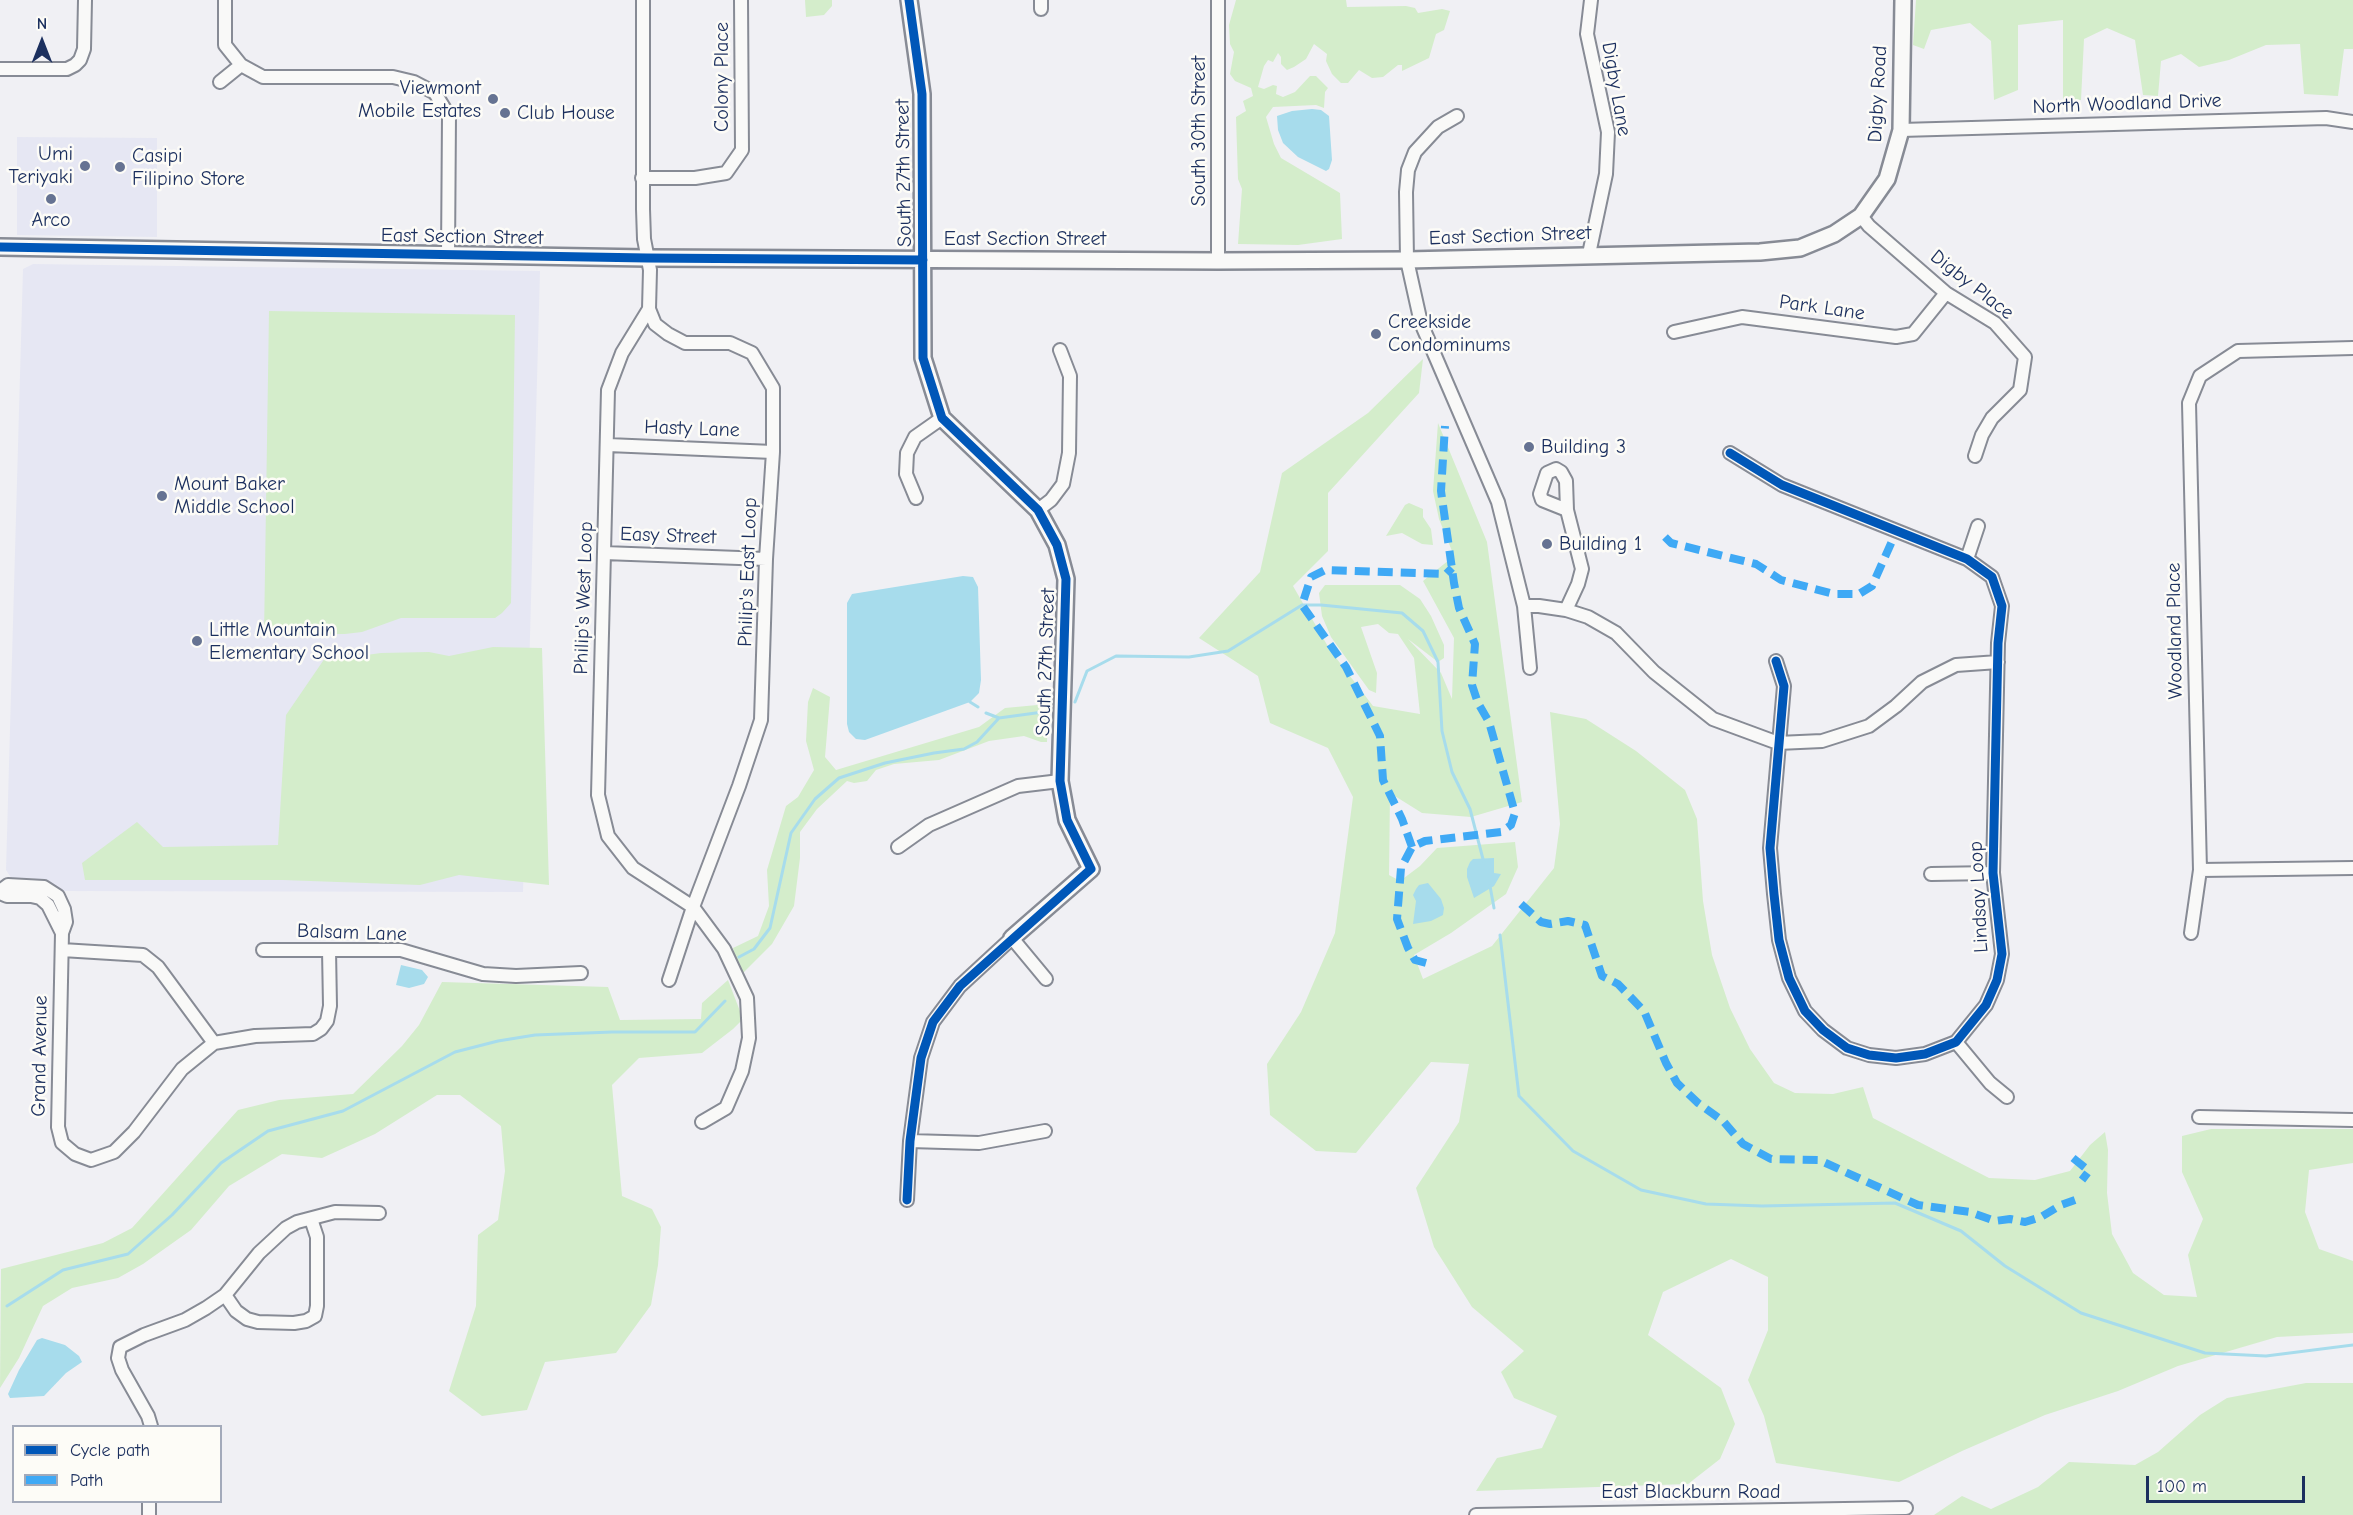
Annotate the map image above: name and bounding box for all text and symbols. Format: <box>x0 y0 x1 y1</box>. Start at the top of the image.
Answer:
north arrow <box>12 12 72 72</box>
text: N <box>37 15 47 33</box>
street label: Colony Place <box>710 22 734 132</box>
street label: Digby Lane <box>1596 40 1636 138</box>
street label: Digby Road <box>1863 45 1893 143</box>
street label: South 30th Street <box>1187 56 1211 206</box>
place label: Viewmont Mobile Estates <box>358 76 481 123</box>
street label: North Woodland Drive <box>2032 89 2222 119</box>
marker: Viewmont Mobile Estates <box>486 92 500 106</box>
street label: South 27th Street <box>891 99 917 247</box>
place label: Club House <box>517 101 615 125</box>
marker: Club House <box>498 106 512 120</box>
place label: Umi Teriyaki <box>8 142 73 189</box>
place label: Casipi Filipino Store <box>132 144 245 191</box>
marker: Umi Teriyaki <box>78 159 92 173</box>
marker: Casipi Filipino Store <box>113 160 127 174</box>
marker: Arco <box>44 192 58 206</box>
place label: Arco <box>31 208 71 232</box>
street label: East Section Street <box>1428 221 1592 251</box>
street label: East Section Street <box>381 224 543 250</box>
street label: East Section Street <box>944 227 1106 251</box>
street label: Digby Place <box>1925 245 2019 325</box>
street label: Park Lane <box>1778 290 1866 326</box>
place label: Creekside Condominums <box>1388 310 1510 357</box>
marker: Creekside Condominums <box>1369 327 1383 341</box>
street label: Hasty Lane <box>644 415 740 443</box>
place label: Building 3 <box>1541 435 1626 459</box>
marker: Building 3 <box>1522 440 1536 454</box>
place label: Mount Baker Middle School <box>174 472 295 519</box>
marker: Mount Baker Middle School <box>155 489 169 503</box>
street label: Philip's East Loop <box>733 497 763 647</box>
street label: Philip's West Loop <box>569 521 599 675</box>
street label: Easy Street <box>619 522 717 550</box>
place label: Building 1 <box>1559 532 1642 556</box>
marker: Building 1 <box>1540 537 1554 551</box>
street label: Woodland Place <box>2162 562 2188 700</box>
street label: South 27th Street <box>1031 588 1061 736</box>
place label: Little Mountain Elementary School <box>209 618 369 665</box>
marker: Little Mountain Elementary School <box>190 634 204 648</box>
street label: Lindsay Loop <box>1964 841 1994 953</box>
street label: Balsam Lane <box>297 919 407 947</box>
street label: Grand Avenue <box>27 995 53 1117</box>
legend <box>12 1425 222 1503</box>
text: Cycle path <box>70 1440 150 1461</box>
scale bar <box>2149 1464 2308 1502</box>
text: Path <box>70 1470 103 1491</box>
text: 100 m <box>2157 1476 2207 1497</box>
street label: East Blackburn Road <box>1601 1480 1781 1504</box>

